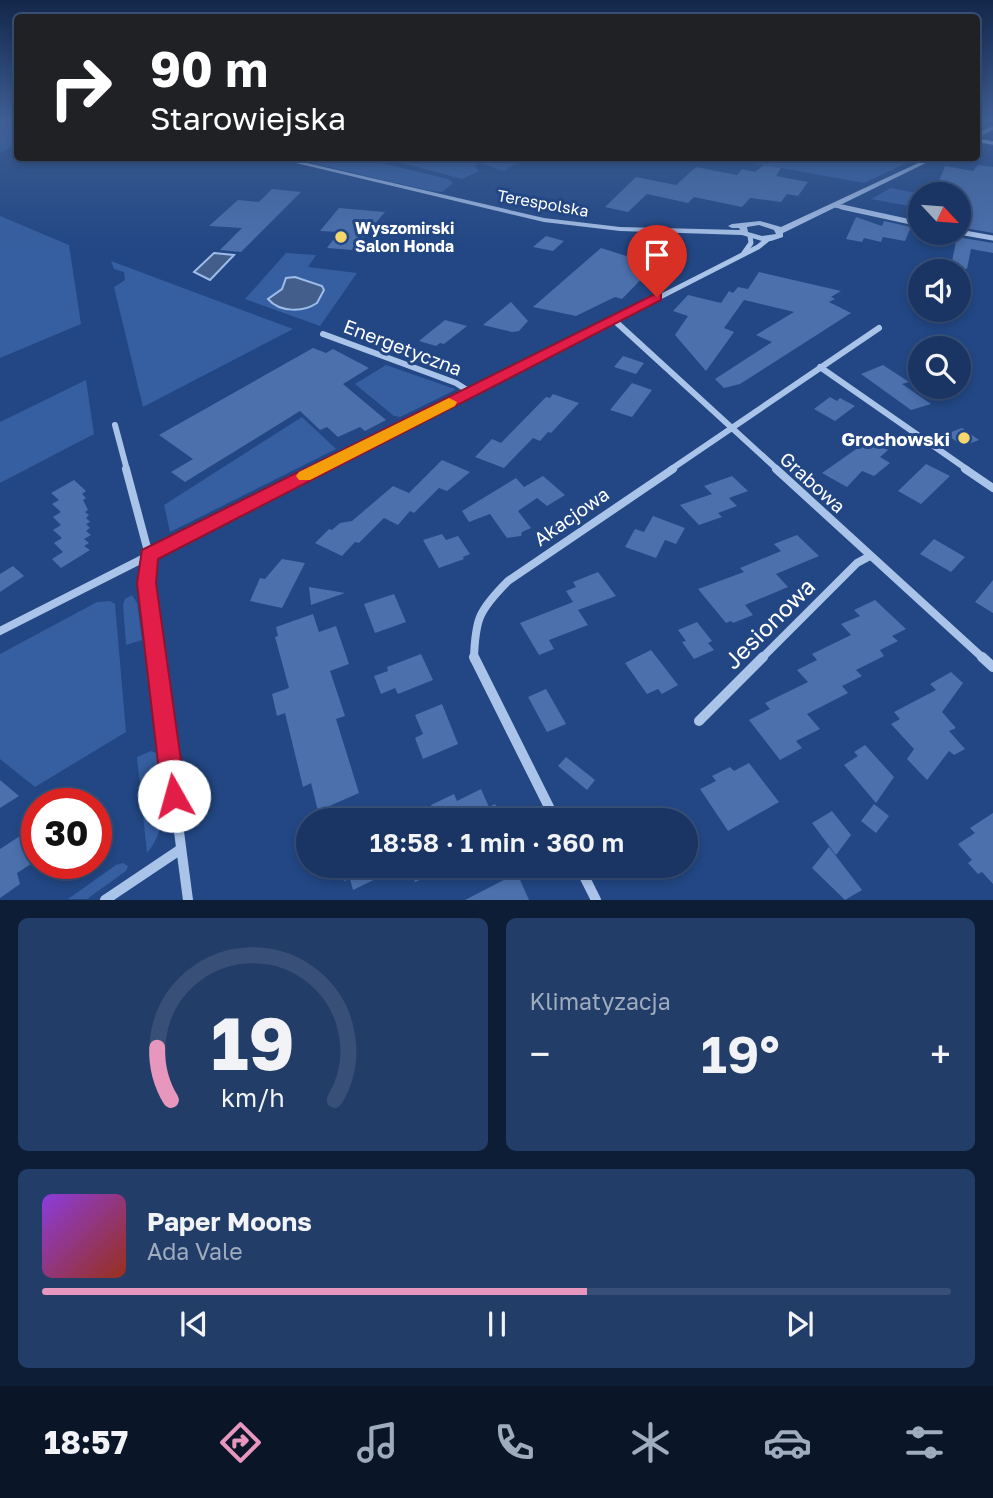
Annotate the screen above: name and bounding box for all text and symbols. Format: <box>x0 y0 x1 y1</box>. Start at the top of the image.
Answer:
text: 90 m <box>150 39 268 98</box>
icon: right <box>35 42 126 133</box>
text: Starowiejska <box>150 99 346 137</box>
north arrow <box>908 182 971 245</box>
map controls <box>908 182 971 399</box>
street label: Terespolska <box>496 185 590 221</box>
place label: Wyszomirski Salon Honda <box>355 218 454 256</box>
pin <box>627 225 687 297</box>
marker: Wyszomirski Salon Honda <box>333 229 349 245</box>
icon: arrive <box>638 236 676 274</box>
button: sound <box>908 259 971 322</box>
street label: Energetyczna <box>341 314 465 380</box>
button: search <box>908 336 971 399</box>
place label: Grochowski <box>841 427 950 450</box>
marker: Grochowski <box>956 430 972 446</box>
street label: Grabowa <box>776 447 850 517</box>
street label: Akacjowa <box>529 482 613 550</box>
street label: Jesionowa <box>718 572 820 674</box>
position arrow <box>137 759 211 833</box>
speed limit sign: 30 <box>21 788 112 879</box>
text: 18:58 · 1 min · 360 m <box>370 827 624 858</box>
text: Klimatyzacja <box>530 987 671 1015</box>
text: 19 <box>211 1000 295 1087</box>
text: 19° <box>701 1022 780 1084</box>
text: − <box>530 1031 550 1076</box>
text: + <box>930 1031 951 1076</box>
text: km/h <box>221 1082 285 1113</box>
text: Paper Moons <box>147 1206 312 1237</box>
text: Ada Vale <box>147 1237 243 1265</box>
icon: previous <box>175 1305 213 1343</box>
icon: pause <box>478 1305 516 1343</box>
icon: next <box>781 1305 819 1343</box>
icon: directions <box>216 1418 265 1467</box>
icon: music <box>353 1418 402 1467</box>
icon: phone <box>490 1418 539 1467</box>
icon: climate <box>626 1418 675 1467</box>
icon: car <box>763 1418 812 1467</box>
icon: filters <box>900 1418 949 1467</box>
text: 18:57 <box>44 1423 128 1461</box>

